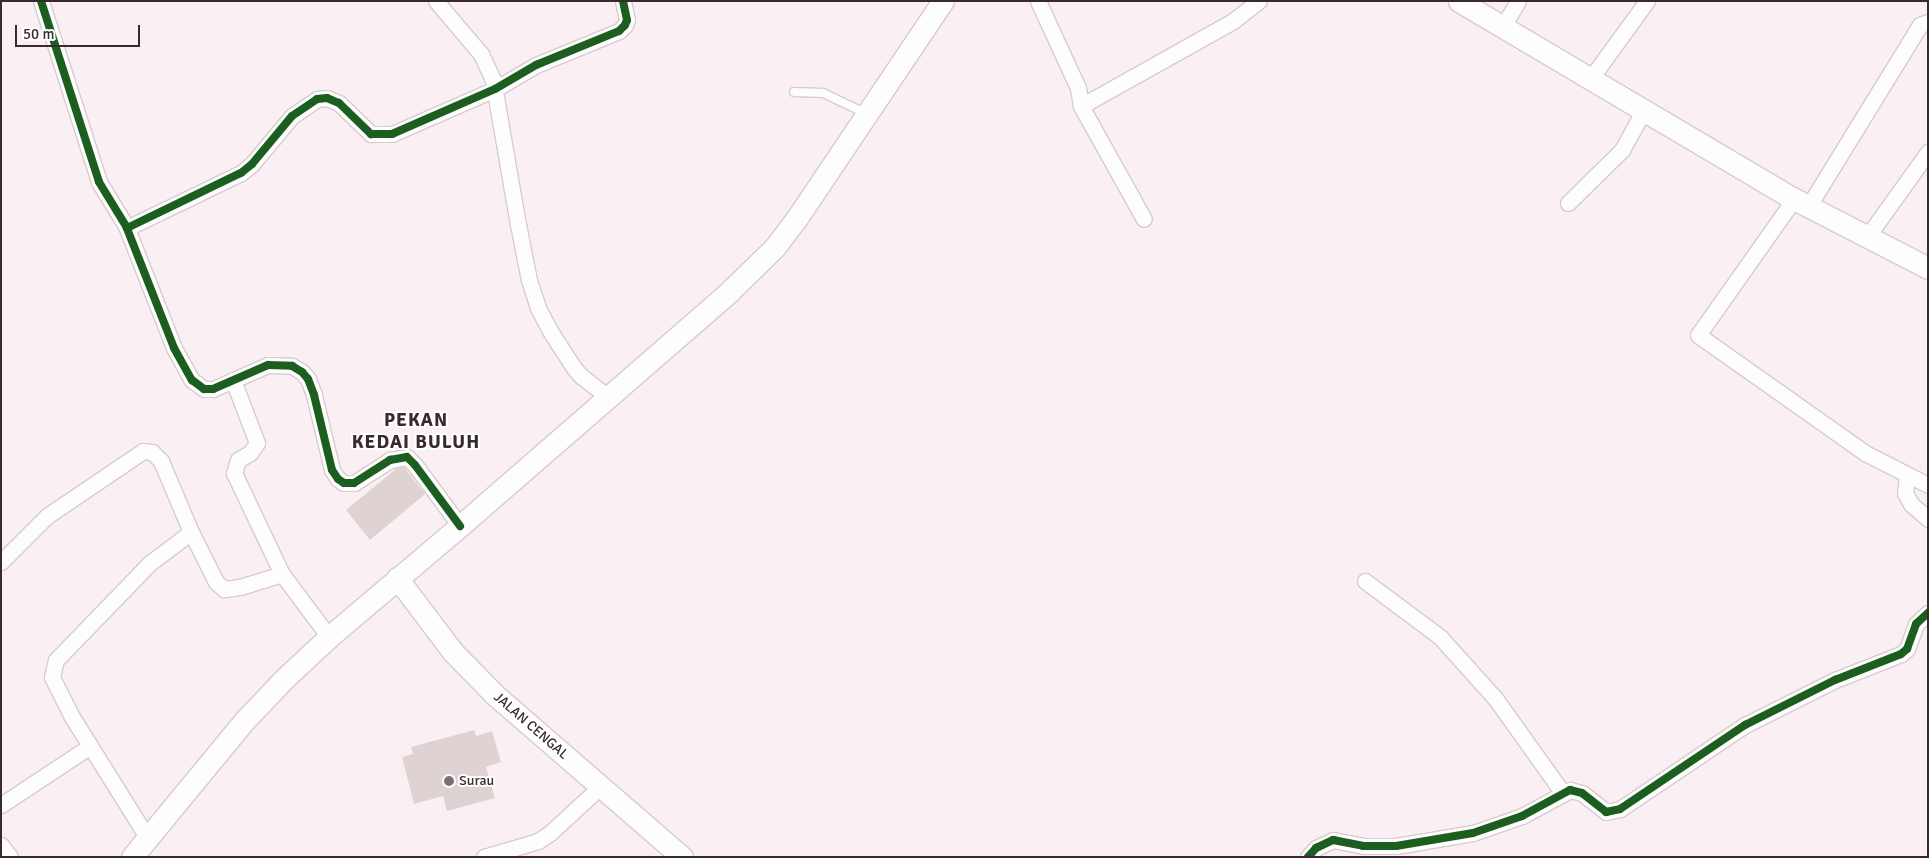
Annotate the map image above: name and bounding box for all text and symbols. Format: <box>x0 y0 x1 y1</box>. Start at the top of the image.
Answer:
scale bar <box>18 15 142 47</box>
text: 50 m <box>23 25 54 43</box>
district label: PEKAN KEDAI BULUH <box>350 410 482 454</box>
street label: JALAN CENGAL <box>490 689 572 763</box>
place label: Surau <box>459 773 494 789</box>
marker: Surau <box>443 775 455 787</box>

